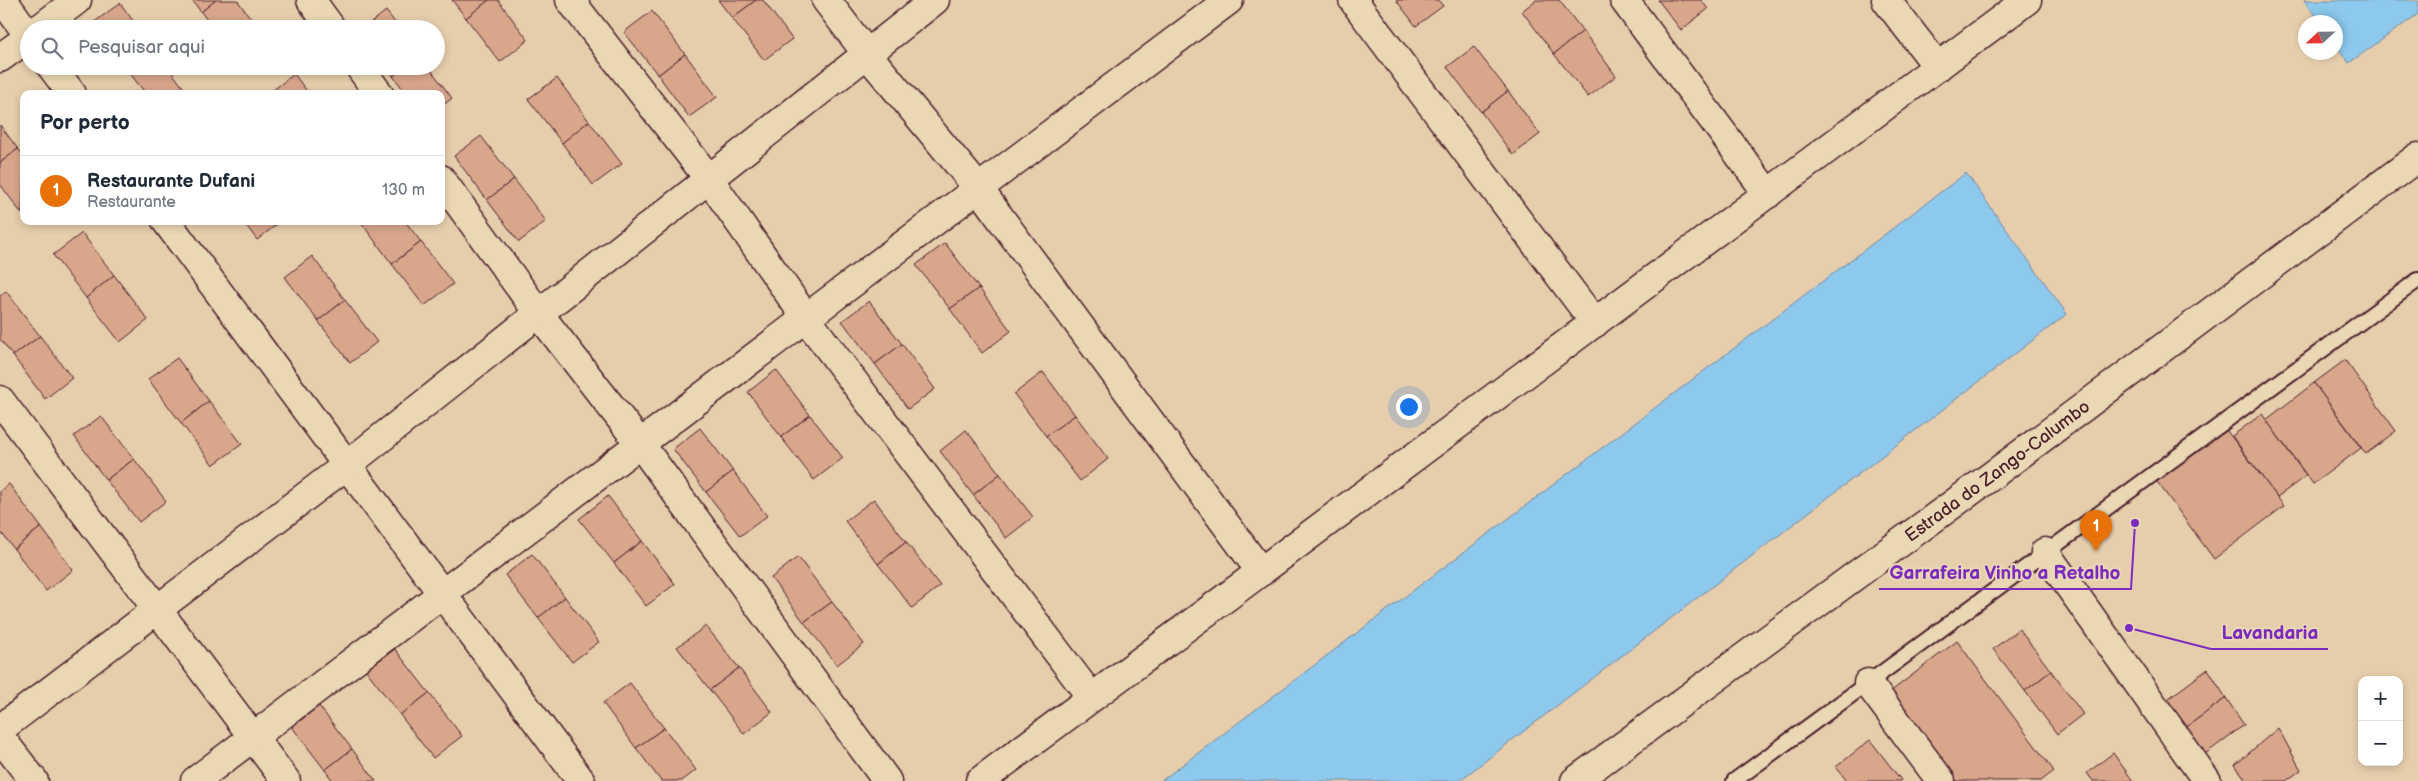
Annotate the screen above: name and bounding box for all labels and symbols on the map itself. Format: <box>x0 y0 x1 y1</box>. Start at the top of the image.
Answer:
north arrow <box>2298 15 2343 60</box>
your location <box>1396 394 1422 420</box>
street label: Estrada do Zango-Calumbo <box>1901 396 2094 546</box>
pin: 1 <box>2080 510 2112 551</box>
callout: Garrafeira Vinho a Retalho <box>1879 555 2131 589</box>
text: Garrafeira Vinho a Retalho <box>1890 562 2121 585</box>
callout: Lavandaria <box>2211 615 2328 649</box>
text: Lavandaria <box>2222 622 2318 645</box>

